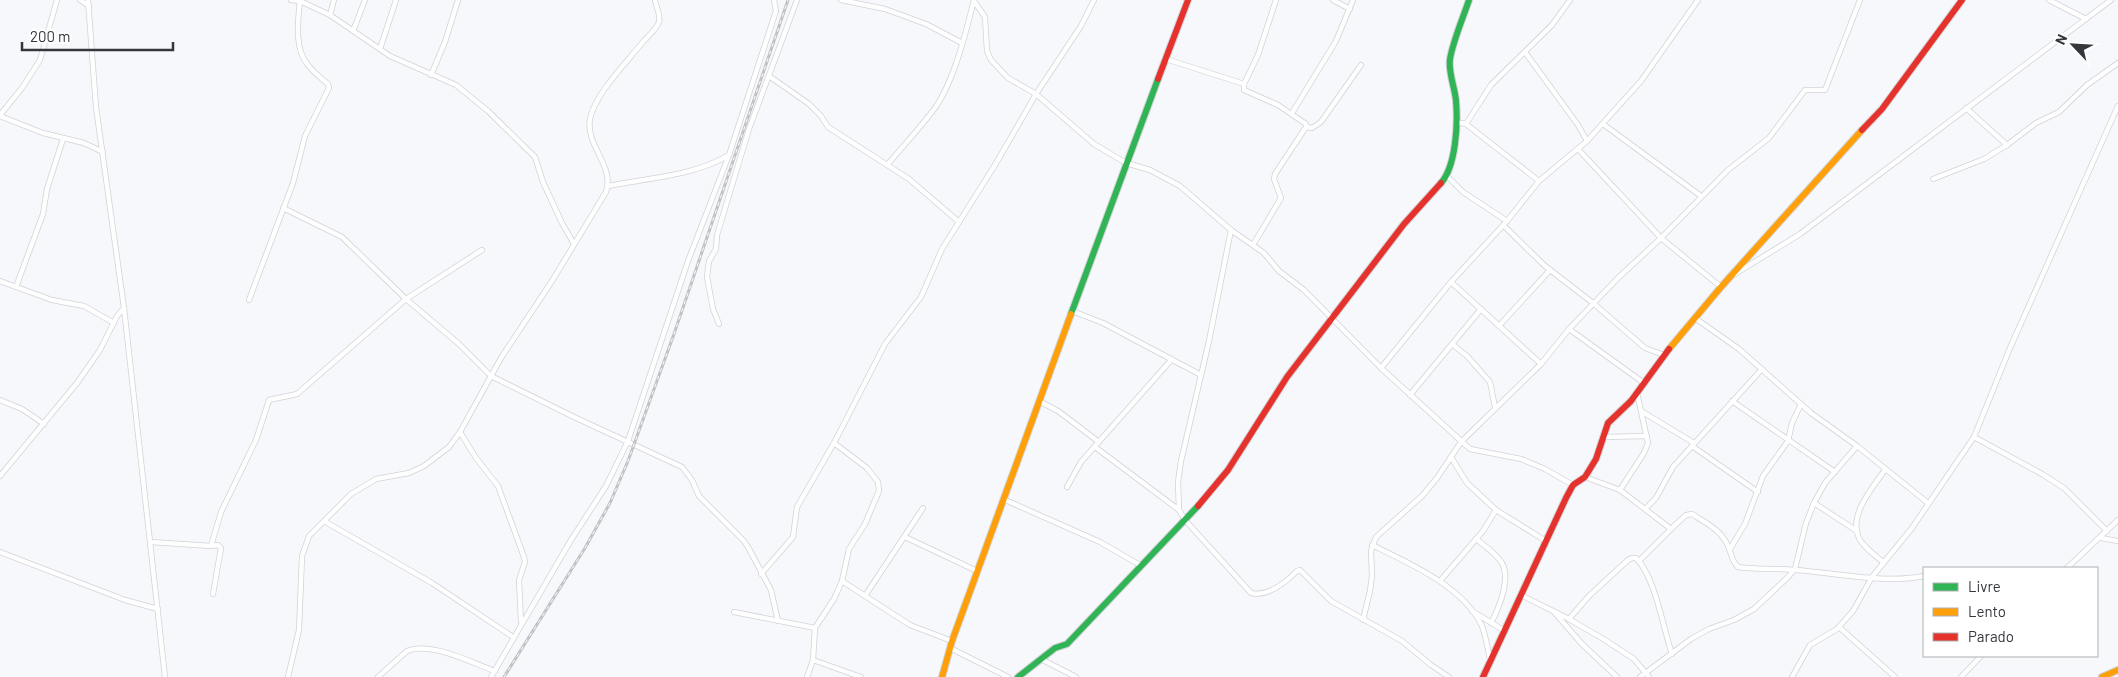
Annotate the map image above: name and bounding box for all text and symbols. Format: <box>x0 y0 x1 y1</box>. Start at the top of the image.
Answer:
scale bar <box>22 20 174 52</box>
north arrow <box>2048 20 2098 70</box>
text: 200 m <box>30 27 70 45</box>
text: N <box>2051 31 2070 47</box>
legend <box>1923 567 2098 657</box>
text: Livre <box>1968 577 2001 595</box>
text: Lento <box>1968 602 2006 620</box>
text: Parado <box>1968 627 2014 645</box>

